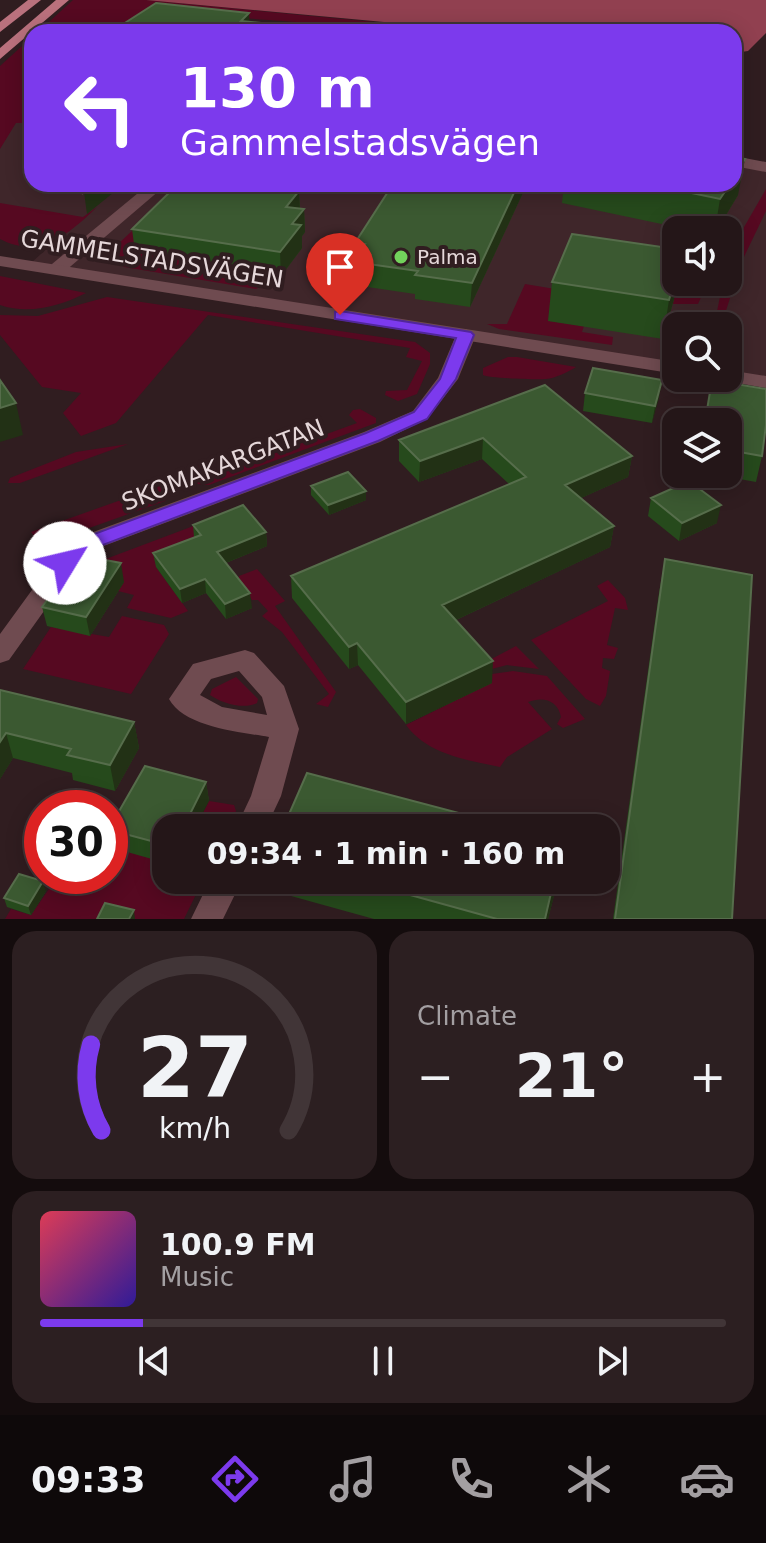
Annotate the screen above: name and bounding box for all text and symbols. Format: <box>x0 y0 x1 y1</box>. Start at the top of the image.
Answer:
text: 130 m <box>180 55 375 120</box>
icon: left <box>48 56 152 160</box>
text: Gammelstadsvägen <box>180 122 540 163</box>
map controls <box>662 216 742 488</box>
button: sound <box>662 216 742 296</box>
street label: GAMMELSTADSVÄGEN <box>19 223 286 294</box>
pin <box>306 233 374 315</box>
icon: arrive <box>318 245 362 289</box>
place label: Palma <box>417 245 478 269</box>
marker: Palma <box>392 248 410 266</box>
button: search <box>662 312 742 392</box>
button: layers <box>662 408 742 488</box>
street label: SKOMAKARGATAN <box>118 414 328 516</box>
position arrow <box>23 521 107 605</box>
speed limit sign: 30 <box>24 790 128 894</box>
text: 09:34 · 1 min · 160 m <box>207 836 565 871</box>
text: Climate <box>417 1001 517 1031</box>
text: 27 <box>137 1020 252 1117</box>
text: 21° <box>515 1041 628 1111</box>
text: − <box>417 1051 454 1102</box>
text: + <box>689 1051 726 1102</box>
text: km/h <box>158 1111 231 1145</box>
text: 100.9 FM <box>160 1227 316 1262</box>
text: Music <box>160 1262 234 1292</box>
icon: previous <box>132 1339 176 1383</box>
icon: pause <box>361 1339 405 1383</box>
icon: next <box>590 1339 634 1383</box>
icon: directions <box>207 1451 263 1507</box>
icon: music <box>325 1451 381 1507</box>
icon: phone <box>443 1451 499 1507</box>
icon: climate <box>561 1451 617 1507</box>
icon: car <box>679 1451 735 1507</box>
text: 09:33 <box>31 1459 146 1500</box>

